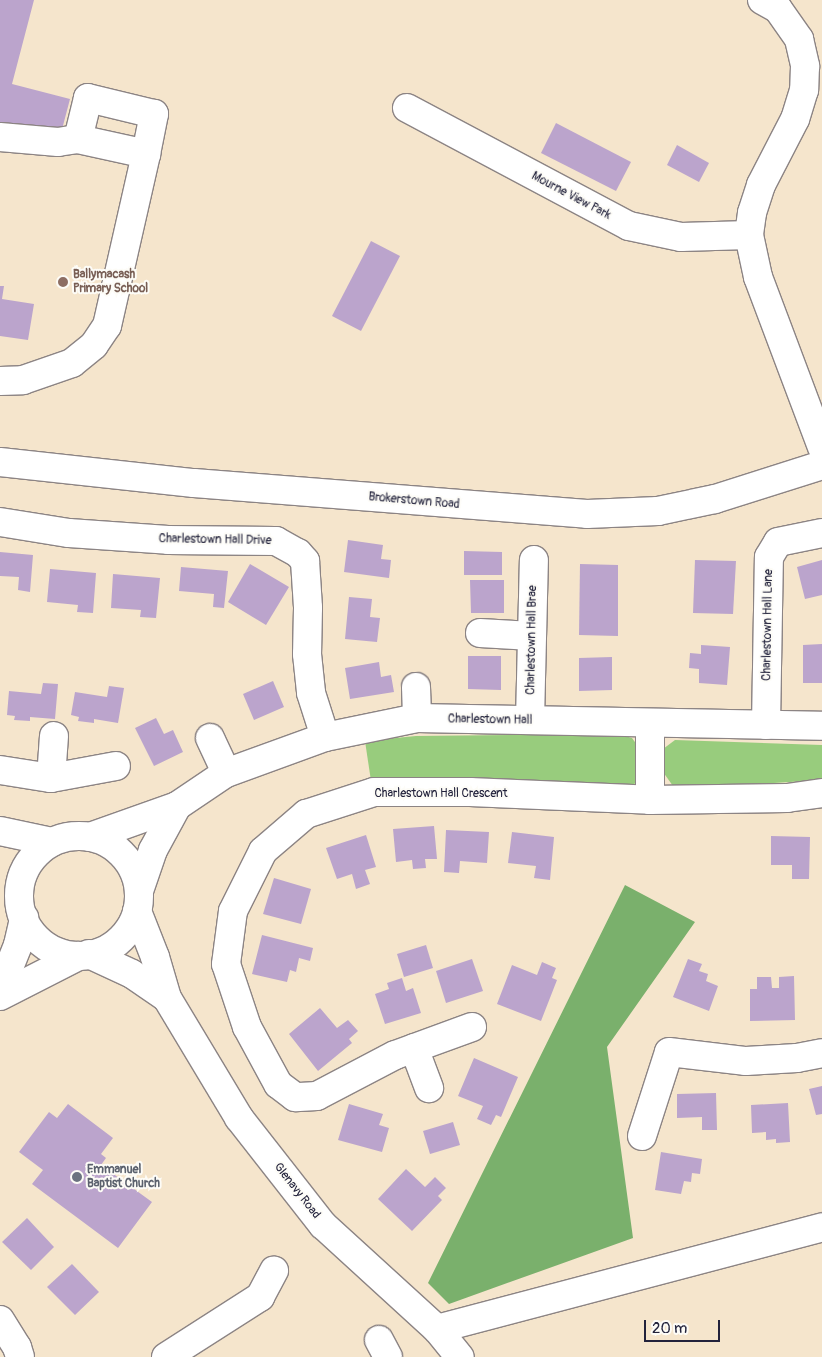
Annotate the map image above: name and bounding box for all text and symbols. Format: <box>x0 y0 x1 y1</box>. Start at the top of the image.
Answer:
street label: Mourne View Park <box>529 169 613 223</box>
place label: Ballymacash Primary School <box>73 268 148 296</box>
marker: Ballymacash Primary School <box>57 276 69 288</box>
street label: Brokerstown Road <box>368 490 460 512</box>
street label: Charlestown Hall Drive <box>158 532 272 548</box>
street label: Charlestown Hall Lane <box>760 569 776 681</box>
street label: Charlestown Hall Brae <box>524 585 540 695</box>
street label: Charlestown Hall <box>448 712 532 728</box>
street label: Charlestown Hall Crescent <box>374 787 508 801</box>
street label: Glenavy Road <box>271 1160 323 1222</box>
place label: Emmanuel Baptist Church <box>87 1163 160 1191</box>
marker: Emmanuel Baptist Church <box>71 1171 83 1183</box>
scale bar <box>647 1310 723 1342</box>
text: 20 m <box>652 1319 687 1338</box>

